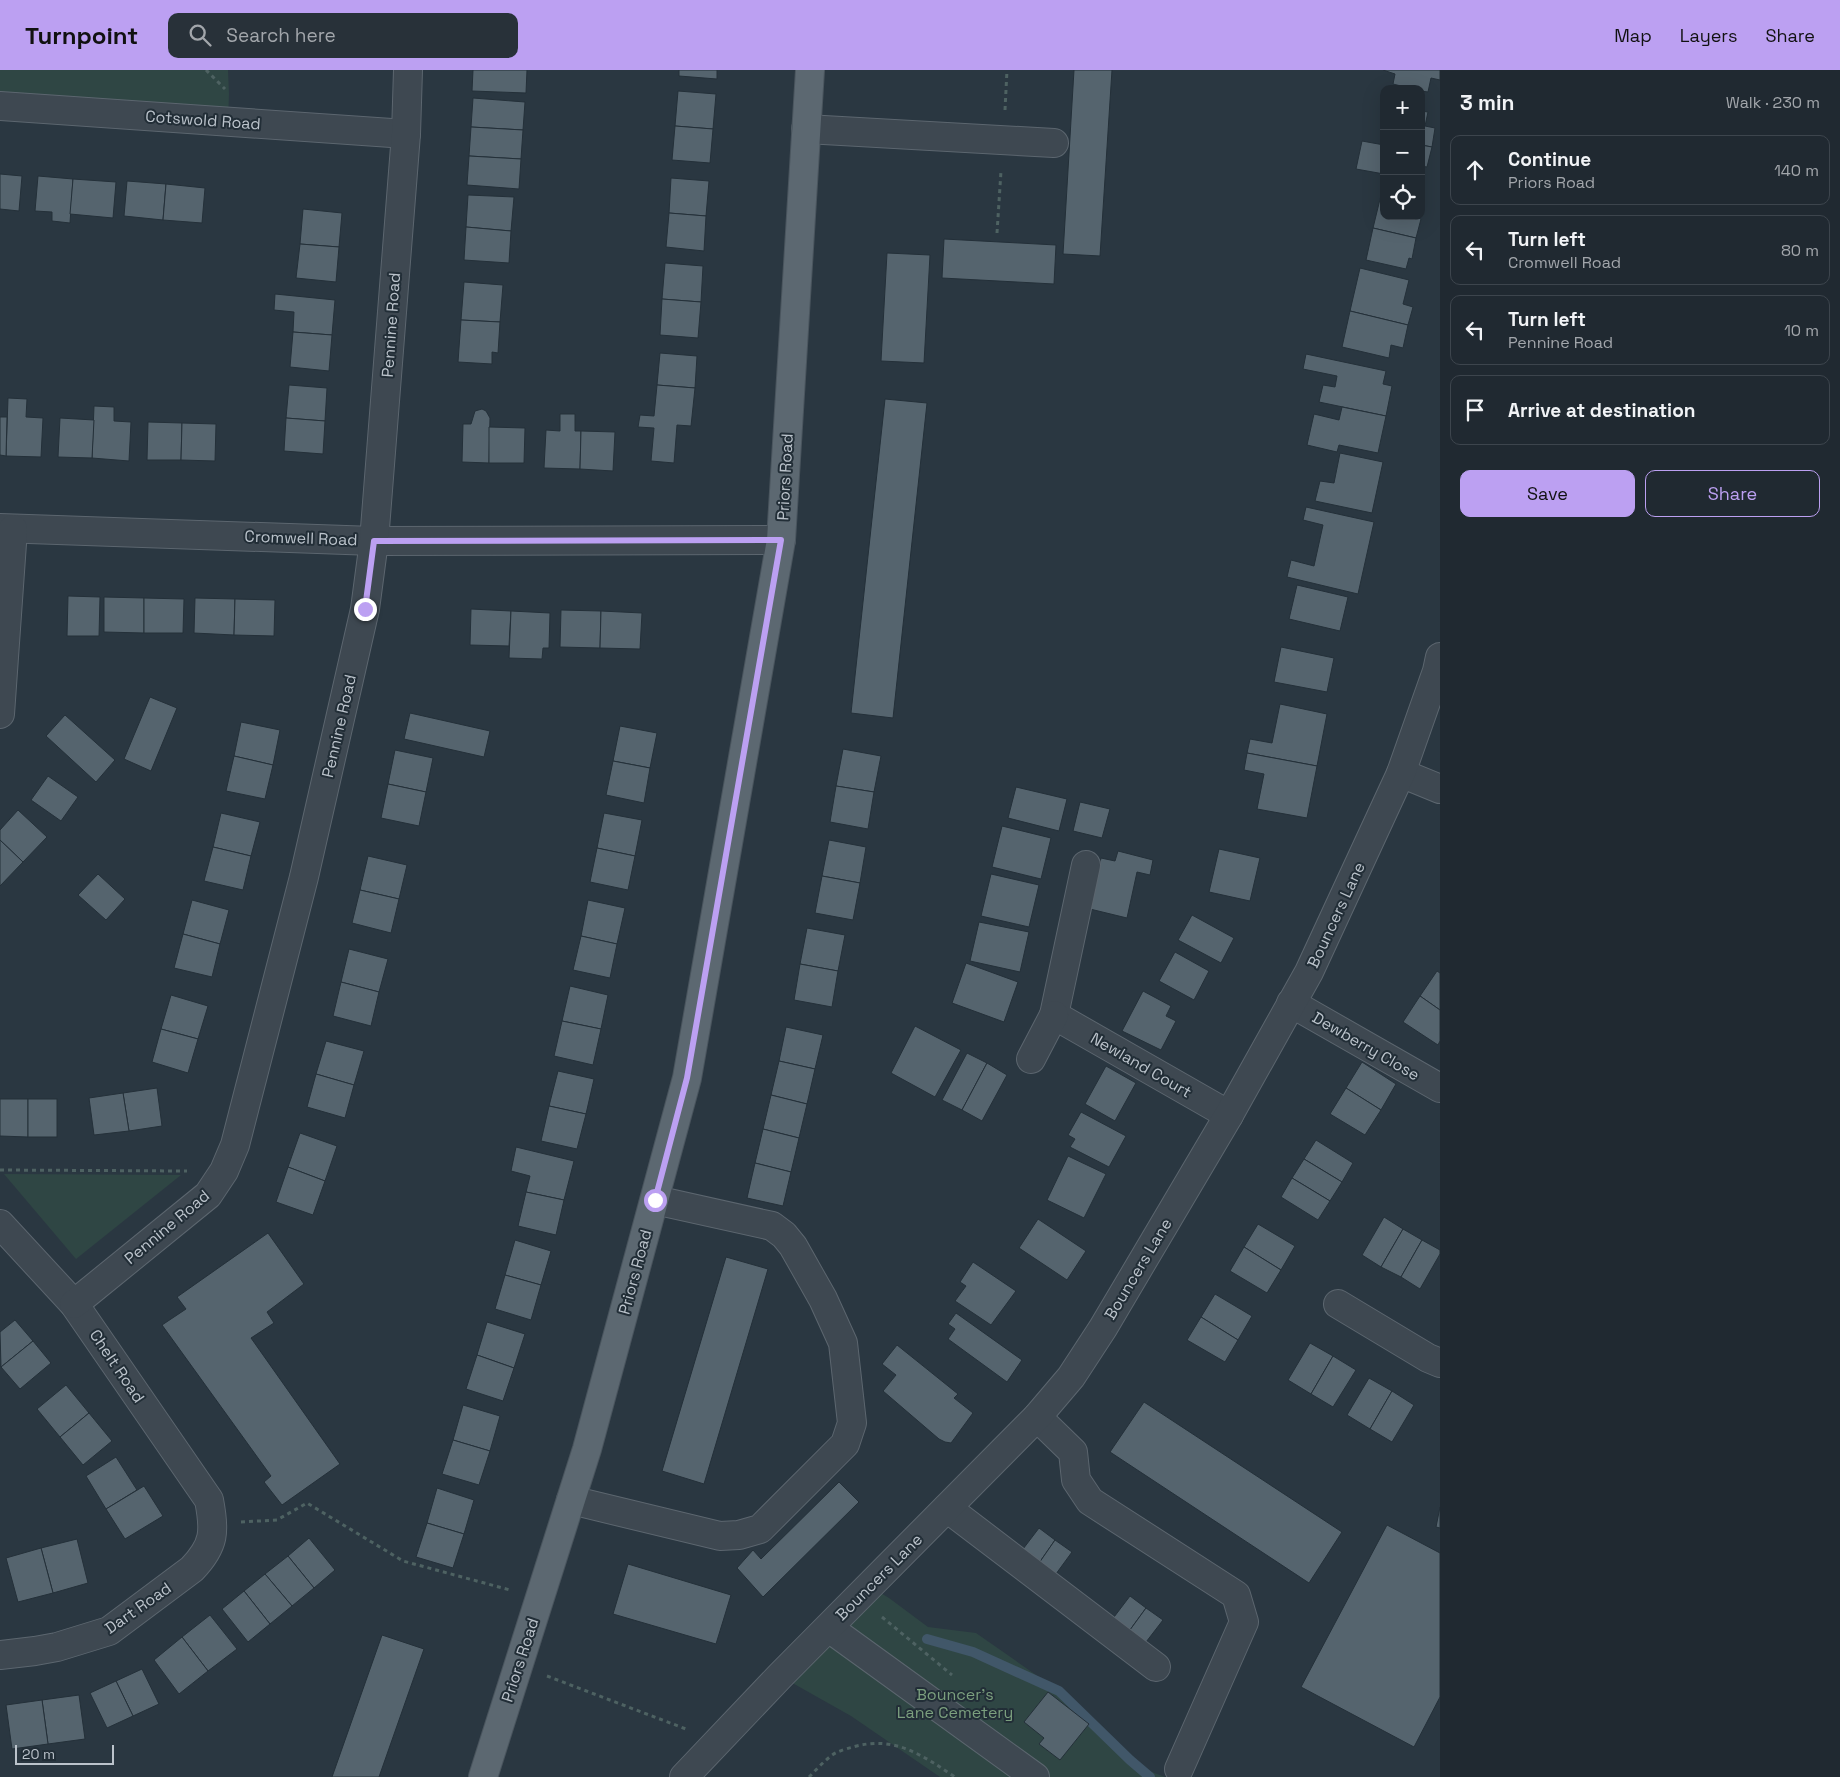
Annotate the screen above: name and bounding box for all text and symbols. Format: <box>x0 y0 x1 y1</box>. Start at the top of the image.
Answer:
search box <box>168 13 518 58</box>
text: Turnpoint <box>25 20 138 51</box>
icon: search <box>186 21 214 49</box>
text: Search here <box>226 23 336 48</box>
text: Map <box>1614 24 1652 47</box>
text: Layers <box>1680 24 1737 47</box>
text: Share <box>1765 24 1815 47</box>
map controls <box>1380 85 1425 220</box>
button: + <box>1380 85 1425 130</box>
text: 3 min <box>1460 89 1515 116</box>
text: Walk · 230 m <box>1726 92 1820 113</box>
street label: Cotswold Road <box>145 105 261 135</box>
button: − <box>1380 130 1425 175</box>
text: Continue <box>1508 147 1591 172</box>
icon: ahead <box>1461 156 1489 184</box>
text: 140 m <box>1774 160 1819 181</box>
text: Priors Road <box>1508 172 1595 193</box>
button: locate <box>1380 175 1425 220</box>
text: Turn left <box>1508 227 1586 252</box>
icon: left <box>1461 236 1489 264</box>
text: 80 m <box>1781 240 1819 261</box>
text: Cromwell Road <box>1508 252 1621 273</box>
street label: Pennine Road <box>377 272 405 378</box>
text: Turn left <box>1508 307 1586 332</box>
icon: left <box>1461 316 1489 344</box>
text: 10 m <box>1784 320 1819 341</box>
text: Pennine Road <box>1508 332 1613 353</box>
icon: arrive <box>1461 396 1489 424</box>
text: Arrive at destination <box>1508 398 1696 423</box>
street label: Priors Road <box>772 433 798 521</box>
button: Save <box>1460 470 1635 517</box>
button: Share <box>1645 470 1820 517</box>
street label: Cromwell Road <box>244 526 358 550</box>
route end <box>354 598 377 621</box>
street label: Pennine Road <box>317 672 361 780</box>
street label: Bouncers Lane <box>1302 859 1370 971</box>
street label: Dewberry Close <box>1309 1007 1423 1085</box>
street label: Newland Court <box>1087 1028 1195 1102</box>
street label: Pennine Road <box>120 1185 214 1269</box>
route start <box>644 1189 667 1212</box>
street label: Bouncers Lane <box>1099 1214 1177 1324</box>
street label: Priors Road <box>614 1227 656 1317</box>
street label: Chelt Road <box>85 1325 149 1407</box>
street label: Bouncers Lane <box>831 1529 927 1625</box>
street label: Dart Road <box>101 1577 175 1639</box>
street label: Priors Road <box>497 1615 543 1705</box>
park label: Bouncer's Lane Cemetery <box>897 1684 1013 1723</box>
scale bar <box>15 1742 114 1765</box>
text: 20 m <box>22 1745 55 1763</box>

